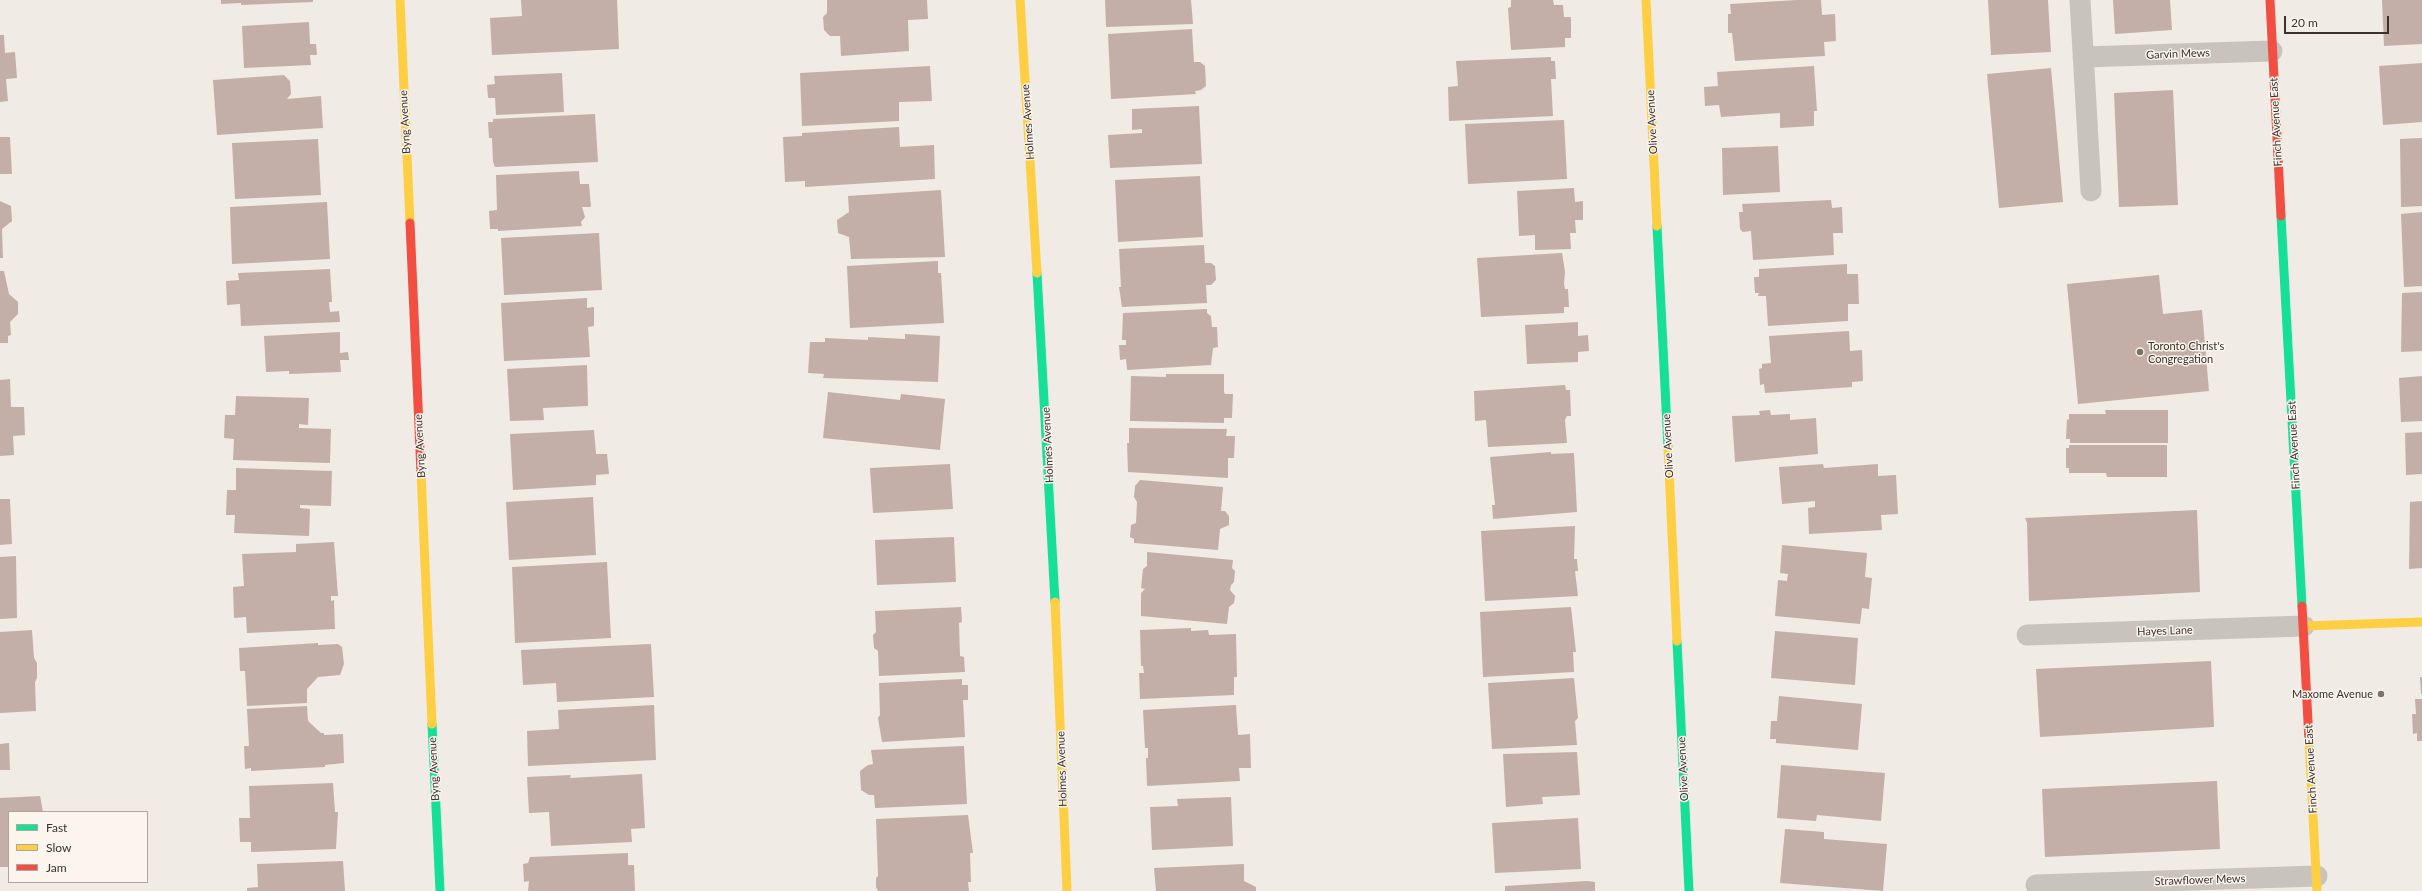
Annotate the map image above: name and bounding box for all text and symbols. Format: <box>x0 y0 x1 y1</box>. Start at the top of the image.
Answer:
scale bar <box>2286 8 2391 34</box>
text: 20 m <box>2291 15 2318 30</box>
street label: Garvin Mews <box>2146 46 2210 62</box>
street label: Finch Avenue East <box>2267 77 2285 167</box>
street label: Holmes Avenue <box>1019 84 1037 160</box>
street label: Olive Avenue <box>1644 89 1660 155</box>
street label: Byng Avenue <box>397 90 413 154</box>
place label: Toronto Christ's Congregation <box>2148 339 2224 365</box>
marker: Toronto Christ's Congregation <box>2135 347 2145 357</box>
street label: Finch Avenue East <box>2285 400 2303 490</box>
street label: Holmes Avenue <box>1039 407 1057 483</box>
street label: Olive Avenue <box>1660 413 1676 479</box>
street label: Byng Avenue <box>412 414 428 478</box>
street label: Hayes Lane <box>2137 623 2193 639</box>
place label: Maxome Avenue <box>2292 687 2373 701</box>
marker: Maxome Avenue <box>2376 689 2386 699</box>
street label: Finch Avenue East <box>2302 724 2320 814</box>
street label: Holmes Avenue <box>1054 731 1070 807</box>
street label: Olive Avenue <box>1675 736 1691 802</box>
street label: Byng Avenue <box>426 737 442 801</box>
legend <box>8 811 148 883</box>
text: Fast <box>46 820 67 835</box>
text: Slow <box>46 840 71 855</box>
text: Jam <box>46 860 67 875</box>
street label: Strawflower Mews <box>2154 872 2246 888</box>

